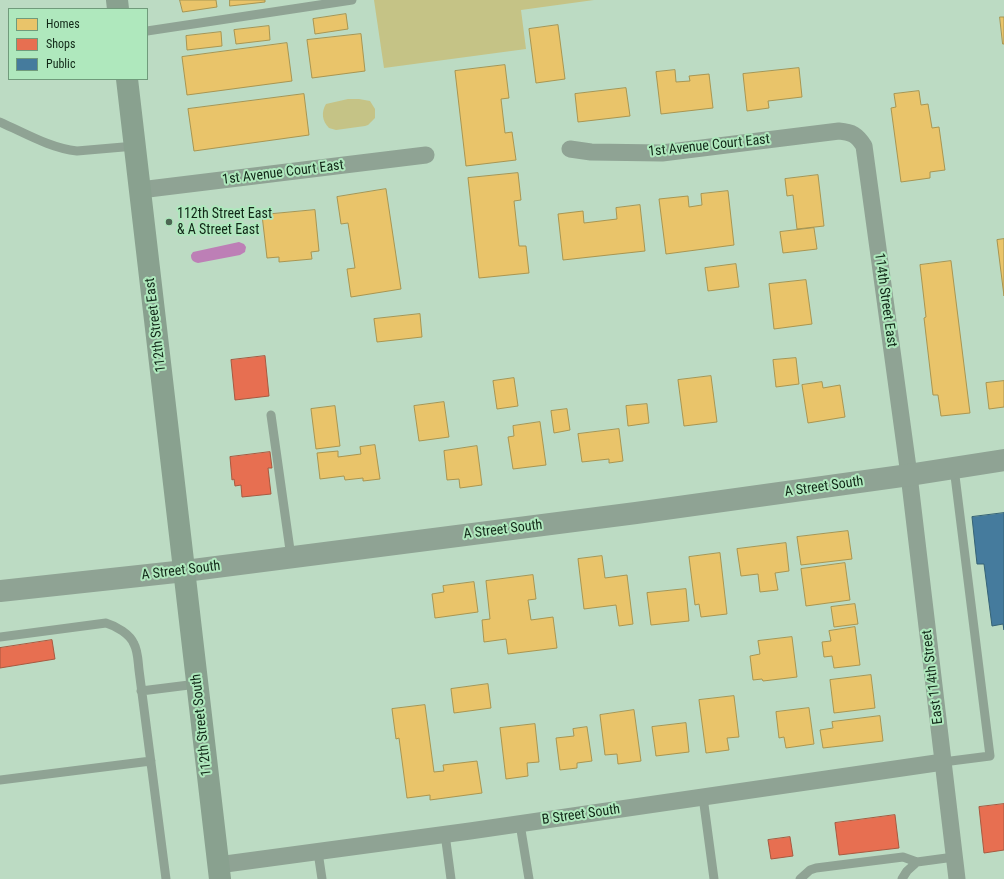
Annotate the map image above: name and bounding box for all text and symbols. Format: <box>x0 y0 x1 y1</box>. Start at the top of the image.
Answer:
legend <box>8 8 148 80</box>
text: Homes <box>46 17 80 31</box>
text: Shops <box>46 37 75 51</box>
text: Public <box>46 57 75 71</box>
street label: 1st Avenue Court East <box>647 131 771 161</box>
street label: 1st Avenue Court East <box>221 157 345 189</box>
place label: 112th Street East & A Street East <box>177 206 272 238</box>
marker: 112th Street East & A Street East <box>164 217 174 227</box>
street label: 114th Street East <box>870 252 900 348</box>
street label: 112th Street East <box>142 277 170 373</box>
street label: A Street South <box>784 473 864 501</box>
street label: A Street South <box>463 517 543 543</box>
street label: A Street South <box>141 558 221 584</box>
street label: East 114th Street <box>919 629 947 725</box>
street label: 112th Street South <box>188 673 216 777</box>
street label: B Street South <box>541 801 621 829</box>

